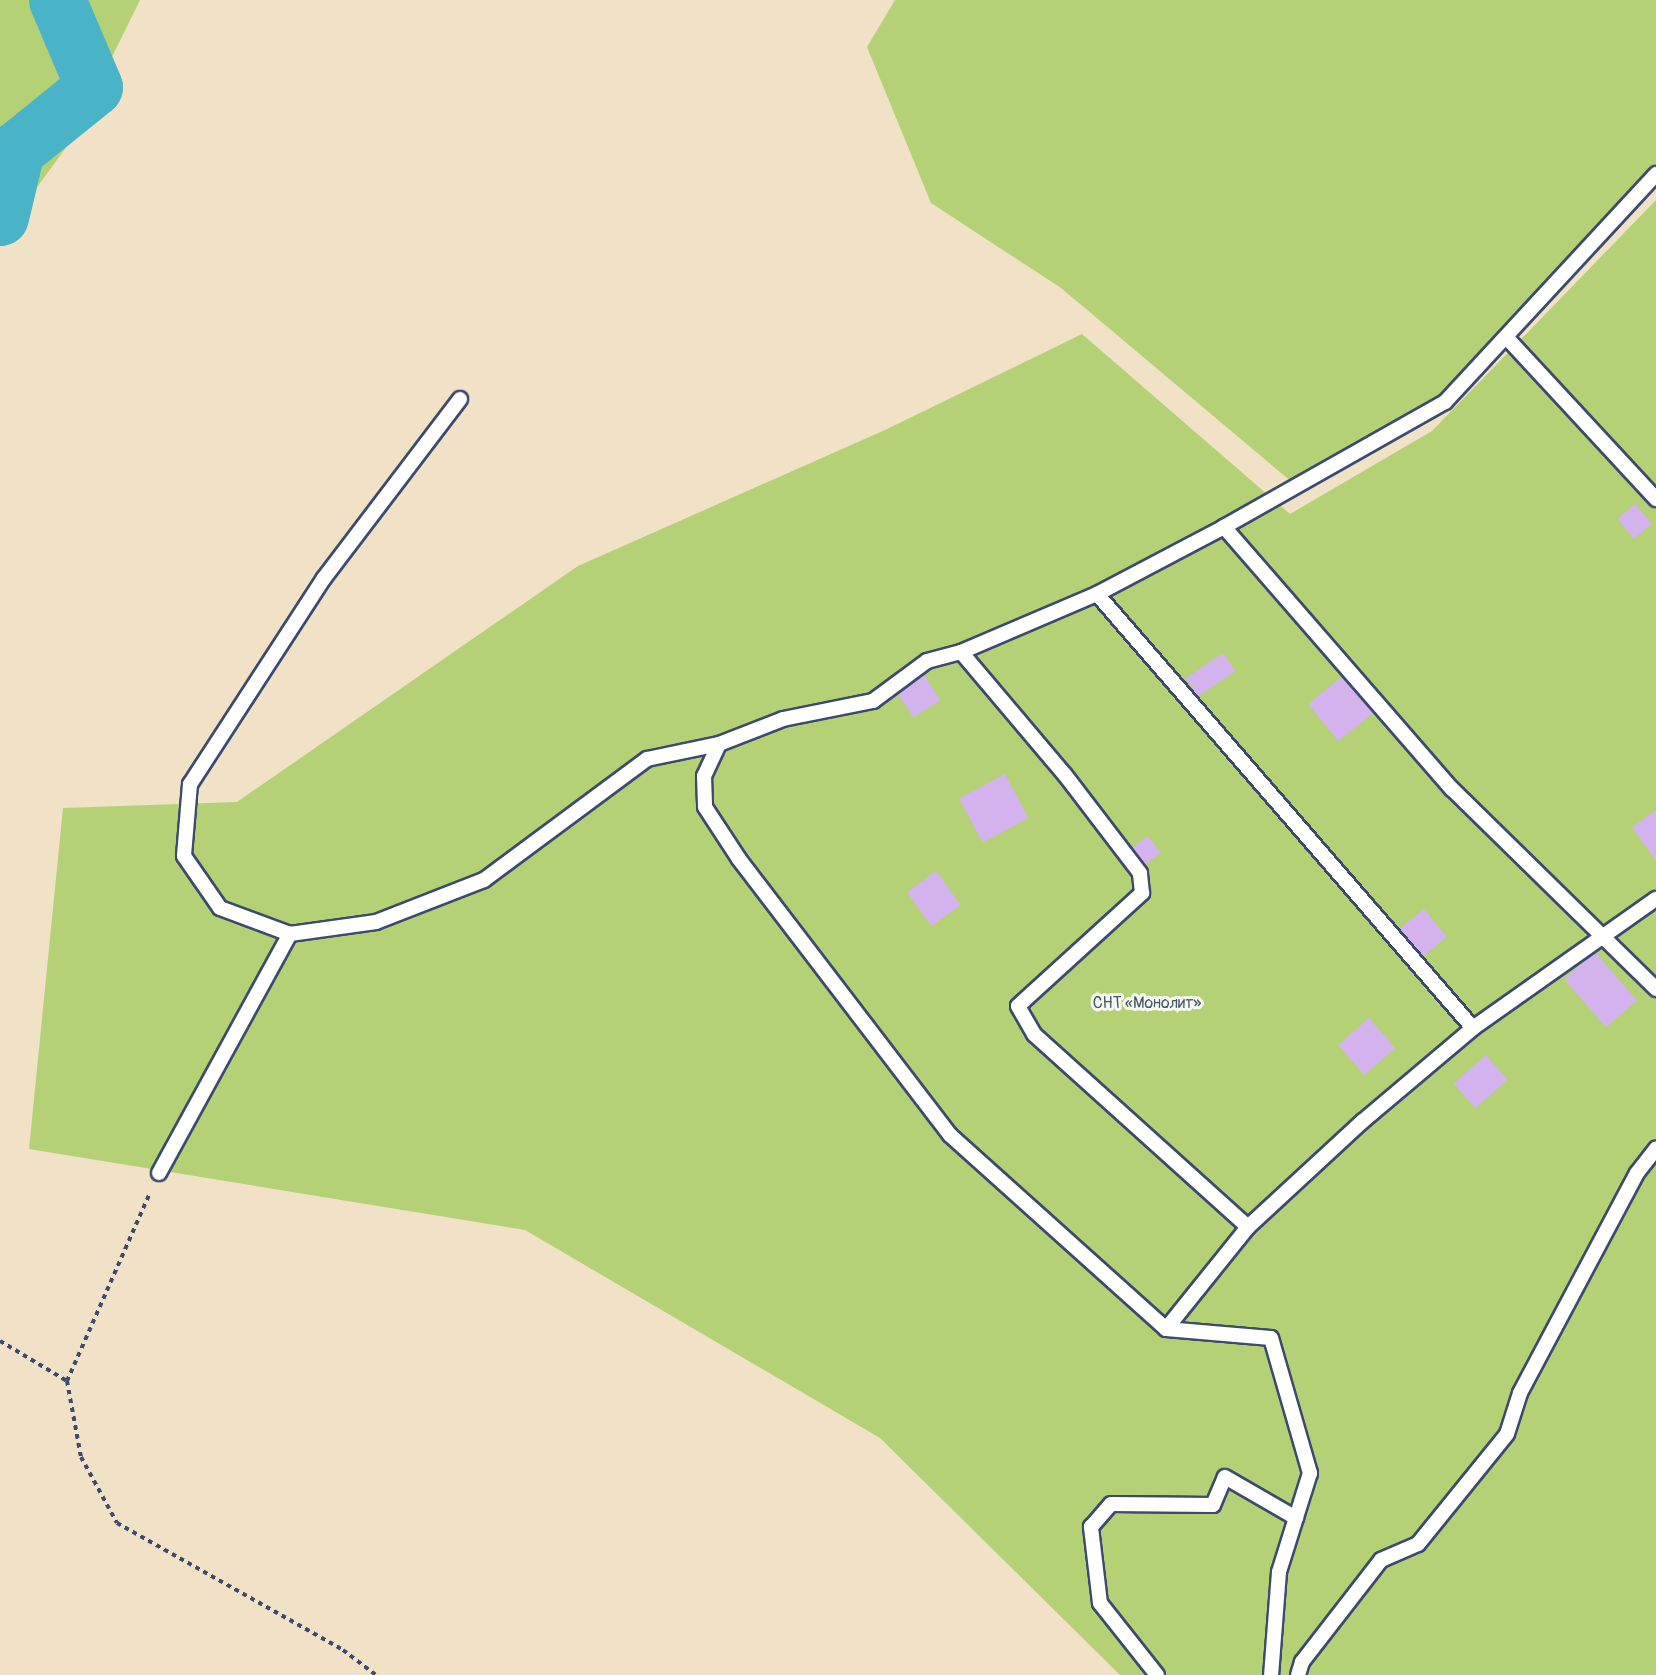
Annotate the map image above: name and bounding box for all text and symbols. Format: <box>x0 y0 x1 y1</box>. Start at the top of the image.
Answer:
park label: СНТ «Монолит» <box>1093 993 1201 1013</box>

